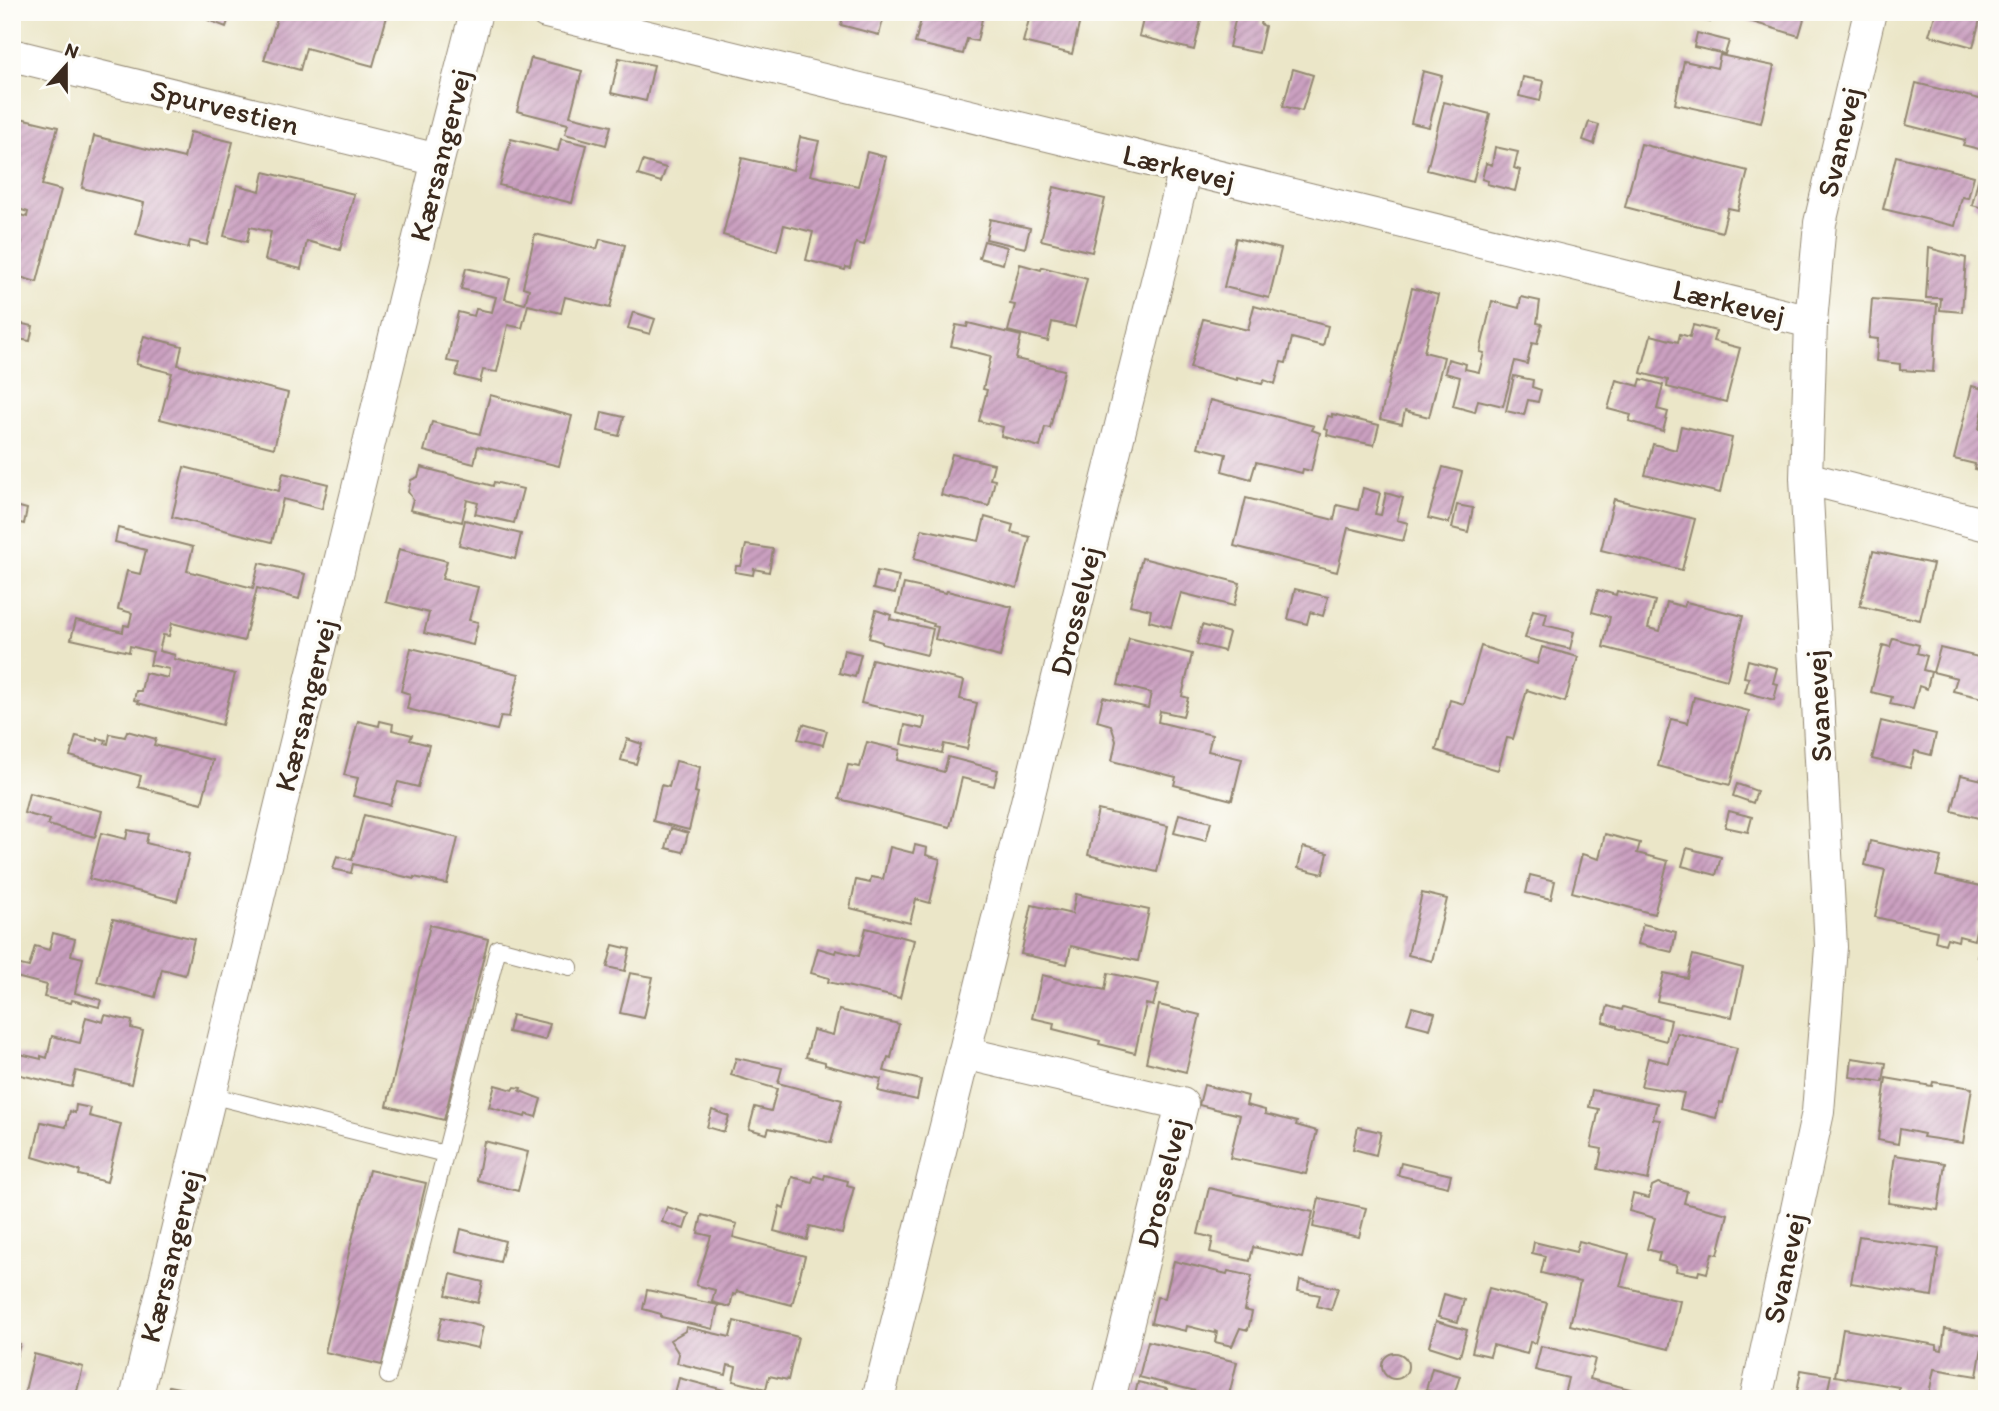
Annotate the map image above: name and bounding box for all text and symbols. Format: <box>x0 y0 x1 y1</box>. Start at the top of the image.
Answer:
north arrow <box>32 32 102 102</box>
text: N <box>62 38 82 64</box>
street label: Kærsangervej <box>401 65 479 245</box>
street label: Spurvestien <box>147 71 303 143</box>
street label: Svanevej <box>1808 83 1870 201</box>
street label: Lærkevej <box>1119 135 1239 199</box>
street label: Lærkevej <box>1669 270 1789 334</box>
street label: Drosselvej <box>1041 542 1109 680</box>
street label: Kærsangervej <box>266 615 344 795</box>
street label: Svanevej <box>1797 649 1839 763</box>
street label: Drosselvej <box>1128 1114 1196 1252</box>
street label: Kærsangervej <box>131 1166 209 1346</box>
street label: Svanevej <box>1754 1209 1814 1327</box>

